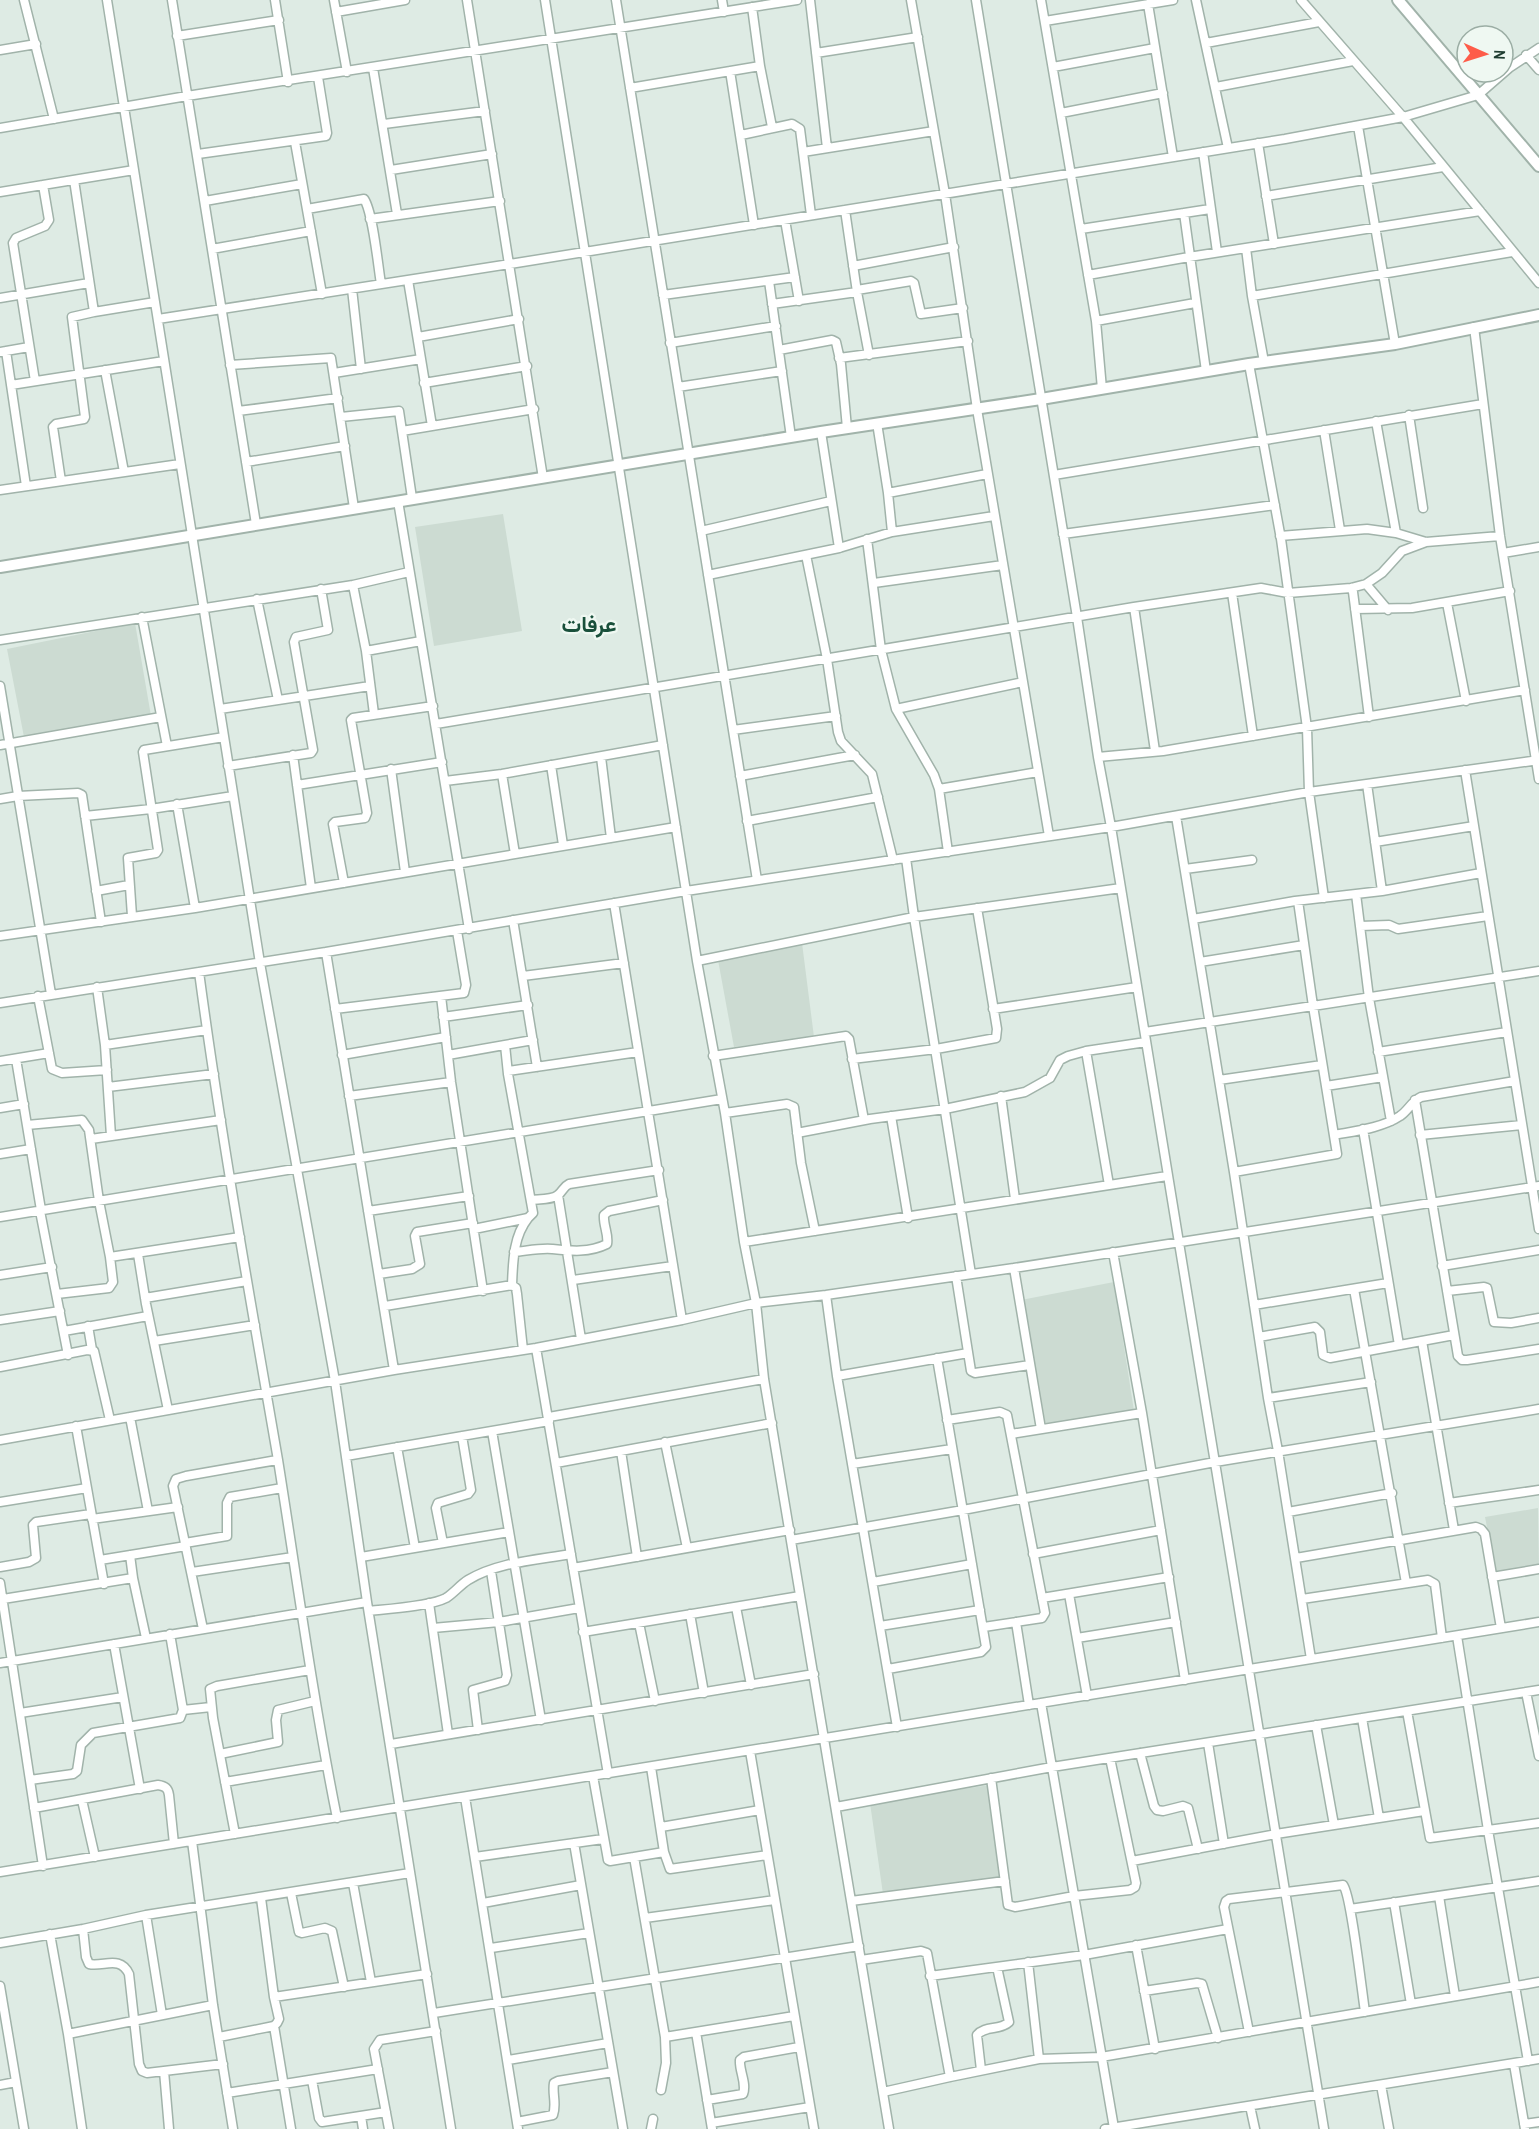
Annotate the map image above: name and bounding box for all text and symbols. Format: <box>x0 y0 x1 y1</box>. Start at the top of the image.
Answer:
north arrow <box>1455 24 1515 84</box>
text: N <box>1489 49 1511 60</box>
district label: عرفات <box>562 609 616 639</box>

